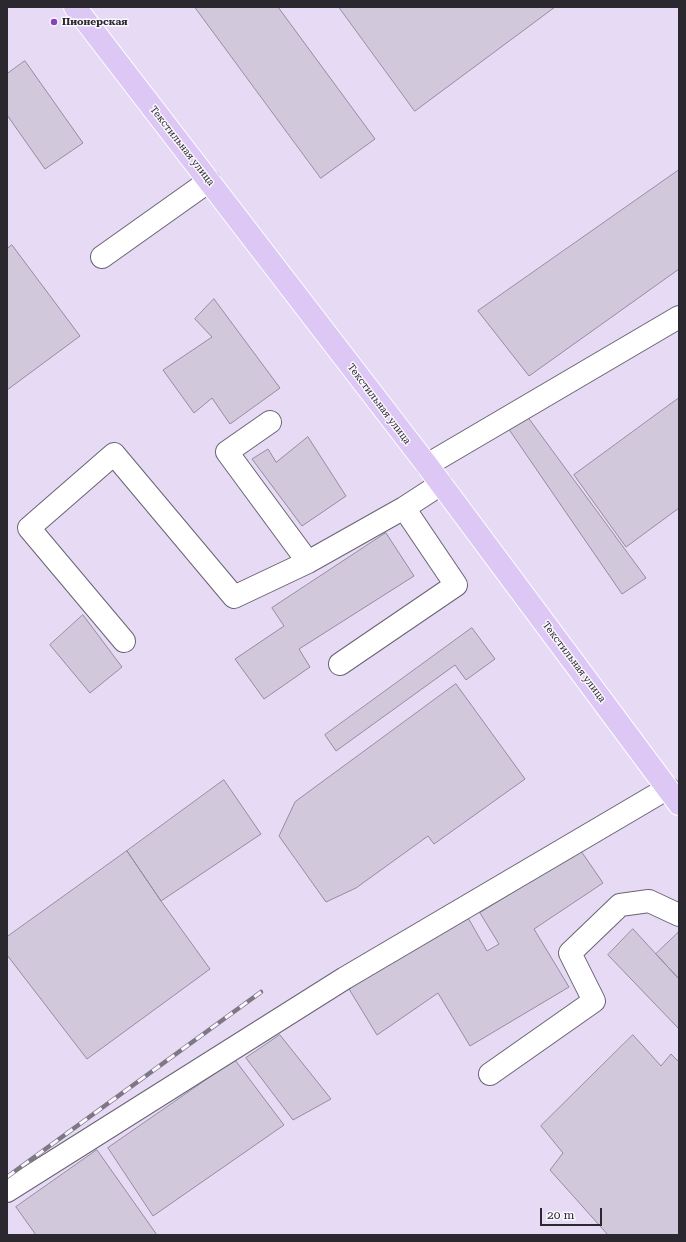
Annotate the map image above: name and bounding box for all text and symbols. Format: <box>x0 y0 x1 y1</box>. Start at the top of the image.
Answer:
place label: Пионерская <box>62 16 128 28</box>
marker: Пионерская <box>49 17 59 27</box>
street label: Текстильная улица <box>147 104 217 188</box>
street label: Текстильная улица <box>345 361 413 447</box>
street label: Текстильная улица <box>540 619 608 705</box>
scale bar <box>542 1200 604 1226</box>
text: 20 m <box>547 1208 574 1222</box>

